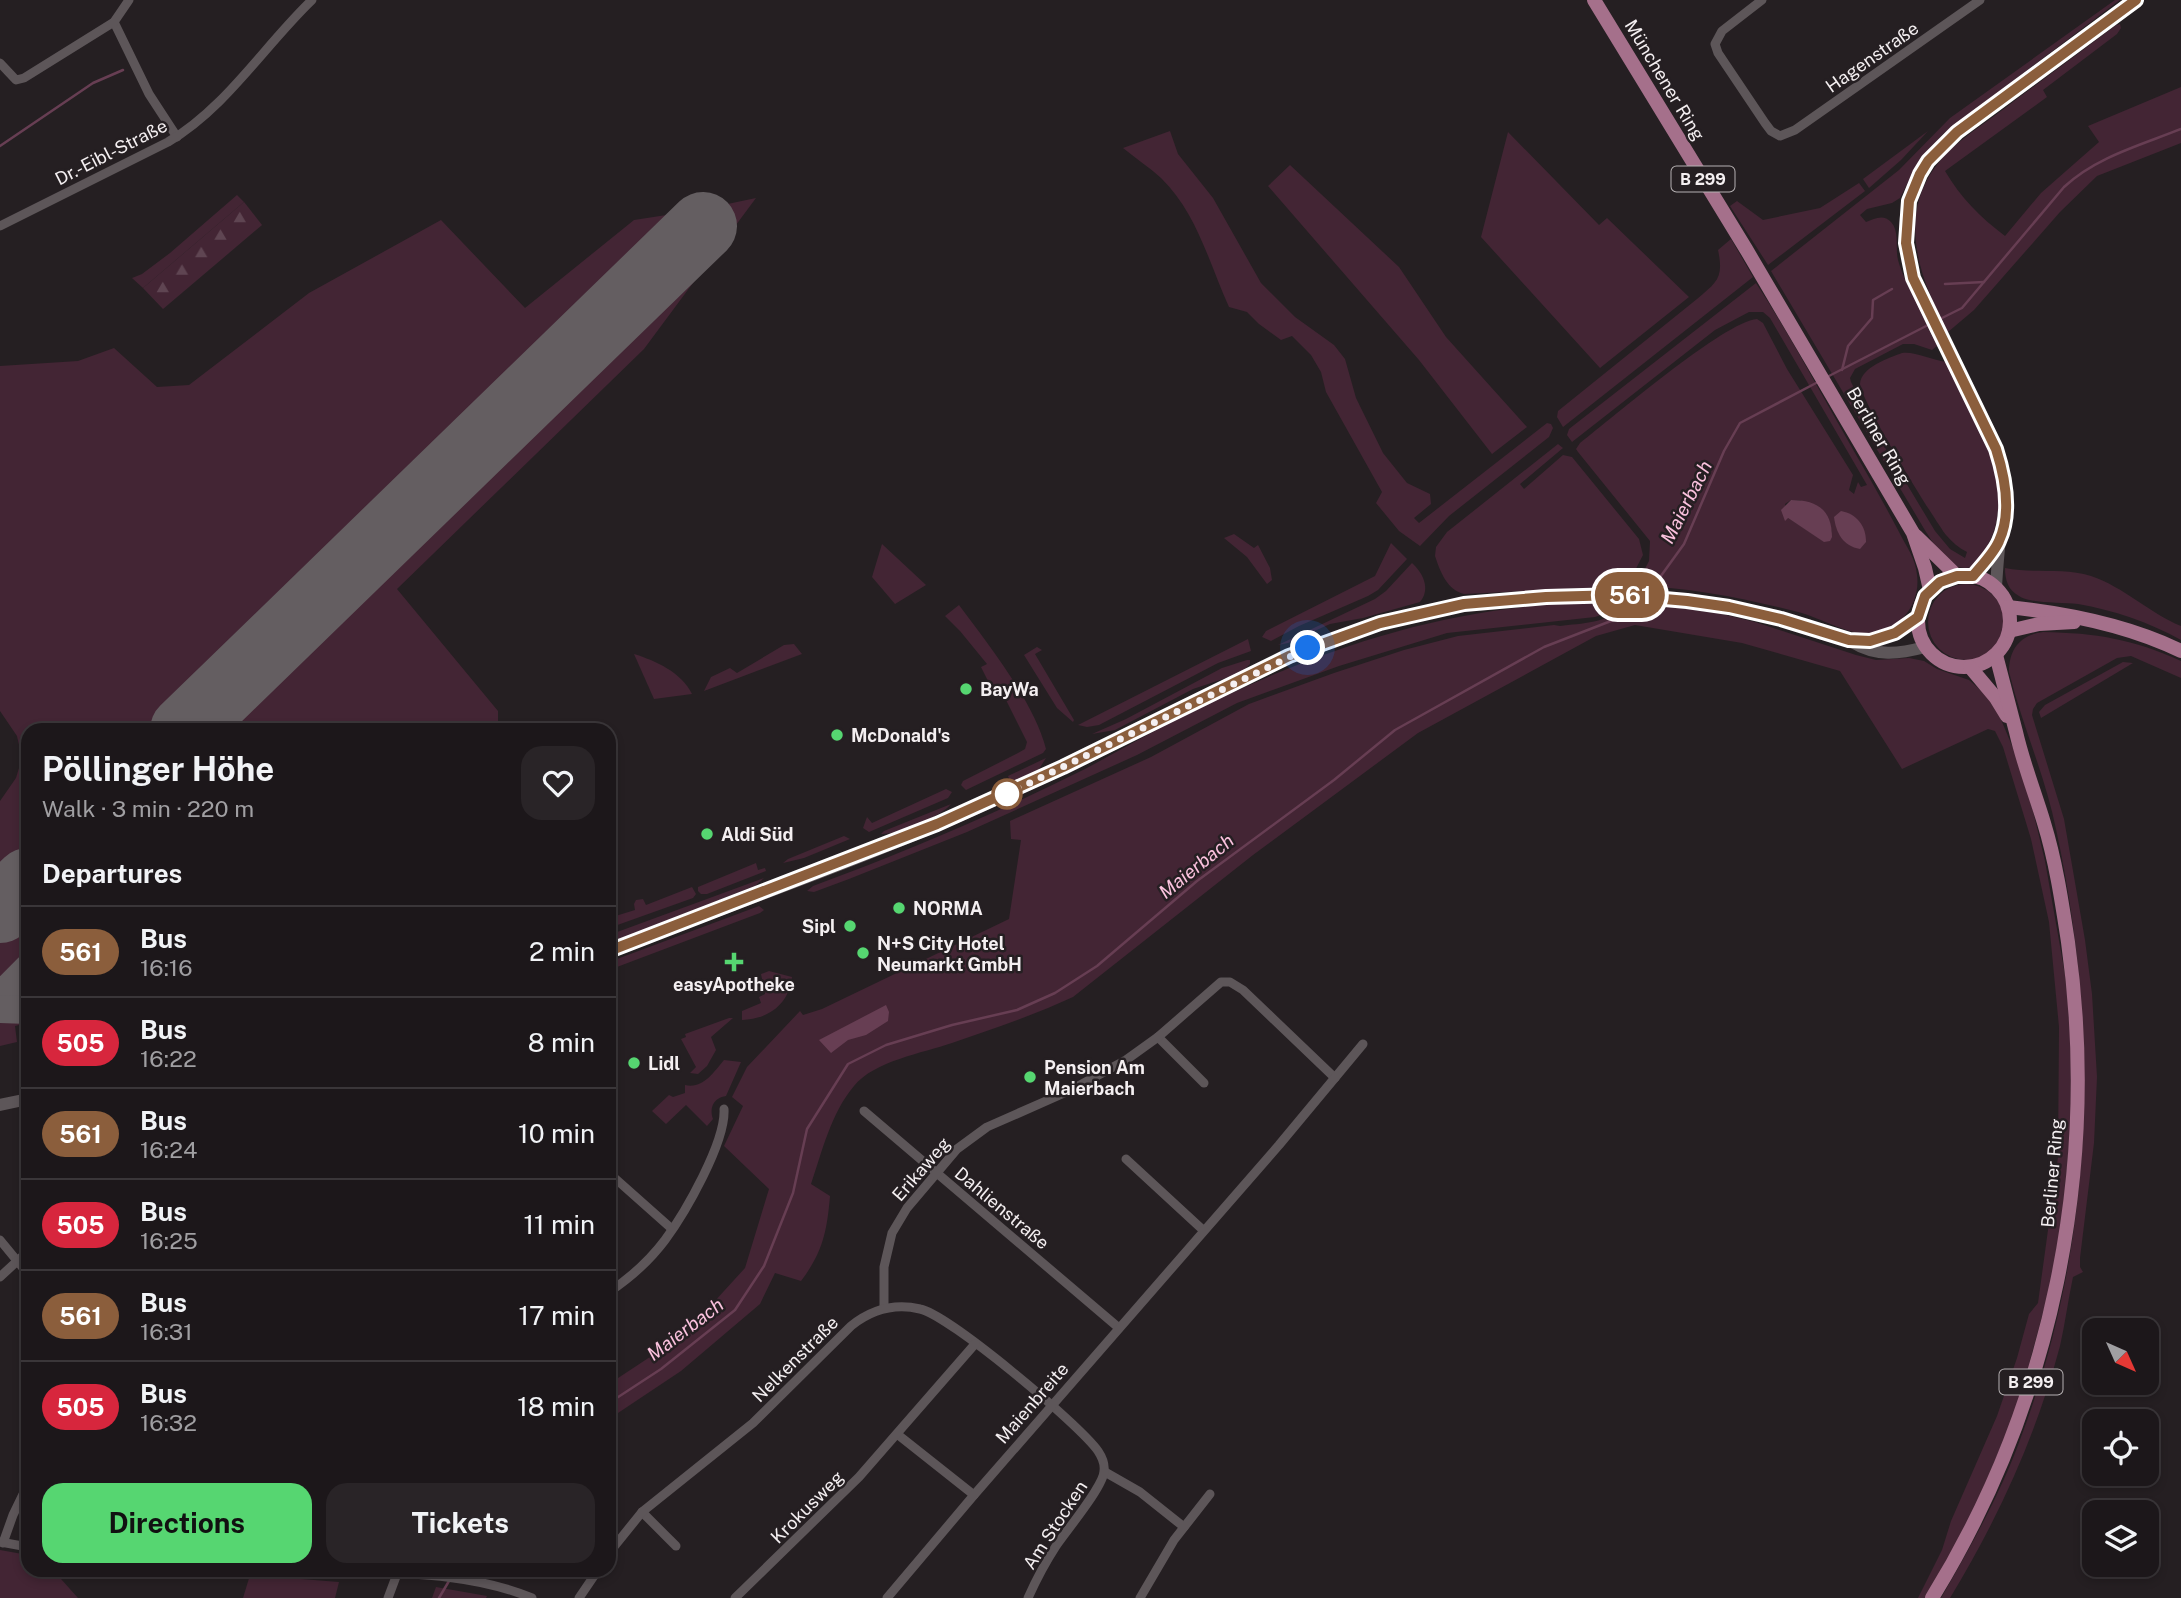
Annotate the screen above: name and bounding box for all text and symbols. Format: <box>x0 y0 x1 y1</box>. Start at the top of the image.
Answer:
street label: Münchener Ring <box>1621 16 1709 144</box>
street label: Hagenstraße <box>1822 17 1922 97</box>
street label: Dr.-Eibl-Straße <box>51 115 171 189</box>
road number: B 299 <box>1672 167 1734 192</box>
street label: Berliner Ring <box>1843 383 1915 489</box>
water label: Maierbach <box>1656 457 1716 547</box>
line badge: 561 <box>1590 572 1670 618</box>
text: 561 <box>1609 581 1651 609</box>
your location <box>1290 630 1325 665</box>
place label: BayWa <box>980 679 1039 700</box>
marker: BayWa <box>958 681 974 697</box>
place label: McDonald's <box>851 725 950 746</box>
marker: McDonald's <box>829 727 845 743</box>
button: heart <box>521 746 595 820</box>
text: Pöllinger Höhe <box>42 750 274 788</box>
unlabelled marker <box>992 779 1022 809</box>
text: Walk · 3 min · 220 m <box>42 795 254 822</box>
place label: Aldi Süd <box>721 824 793 845</box>
marker: Aldi Süd <box>699 826 715 842</box>
water label: Maierbach <box>1154 829 1238 903</box>
text: Departures <box>42 858 182 889</box>
place label: NORMA <box>913 898 983 919</box>
marker: NORMA <box>891 900 907 916</box>
place label: Sipl <box>802 916 836 937</box>
marker: Sipl <box>842 918 858 934</box>
text: Bus <box>140 923 187 954</box>
place label: N+S City Hotel Neumarkt GmbH <box>877 933 1022 975</box>
text: 2 min <box>529 936 595 967</box>
text: 561 <box>59 938 102 966</box>
marker: N+S City Hotel Neumarkt GmbH <box>855 945 871 961</box>
text: 16:16 <box>140 954 193 981</box>
marker: easyApotheke <box>726 954 742 970</box>
place label: easyApotheke <box>673 974 795 995</box>
text: Bus <box>140 1014 187 1045</box>
text: 8 min <box>528 1027 595 1058</box>
text: 505 <box>57 1029 104 1057</box>
text: 16:22 <box>140 1045 197 1072</box>
place label: Lidl <box>648 1053 680 1074</box>
marker: Lidl <box>626 1055 642 1071</box>
place label: Pension Am Maierbach <box>1044 1057 1145 1099</box>
marker: Pension Am Maierbach <box>1022 1069 1038 1085</box>
text: Bus <box>140 1105 187 1136</box>
text: 10 min <box>518 1118 595 1149</box>
street label: Berliner Ring <box>2037 1118 2067 1228</box>
text: 561 <box>59 1120 102 1148</box>
street label: Erikaweg <box>888 1133 954 1205</box>
text: 16:24 <box>140 1136 198 1163</box>
street label: Dahlienstraße <box>951 1163 1053 1253</box>
text: Bus <box>140 1196 187 1227</box>
text: 11 min <box>523 1209 595 1240</box>
text: 505 <box>57 1211 104 1239</box>
text: 16:25 <box>140 1227 198 1254</box>
text: Bus <box>140 1287 187 1318</box>
water label: Maierbach <box>642 1293 728 1365</box>
text: 17 min <box>518 1300 595 1331</box>
text: 561 <box>59 1302 102 1330</box>
street label: Nelkenstraße <box>748 1312 842 1406</box>
text: 16:31 <box>140 1318 193 1345</box>
north arrow <box>2082 1318 2160 1395</box>
map controls <box>2082 1318 2159 1577</box>
street label: Maienbreite <box>991 1358 1073 1448</box>
road number: B 299 <box>2000 1370 2062 1394</box>
text: Bus <box>140 1378 187 1409</box>
text: 18 min <box>517 1391 595 1422</box>
text: 505 <box>57 1393 104 1421</box>
text: 16:32 <box>140 1409 197 1436</box>
button: locate <box>2082 1409 2159 1486</box>
street label: Krokusweg <box>766 1466 848 1548</box>
street label: Am Stocken <box>1019 1477 1091 1573</box>
button: Directions <box>42 1483 312 1563</box>
button: Tickets <box>326 1483 595 1563</box>
button: layers <box>2082 1500 2159 1577</box>

